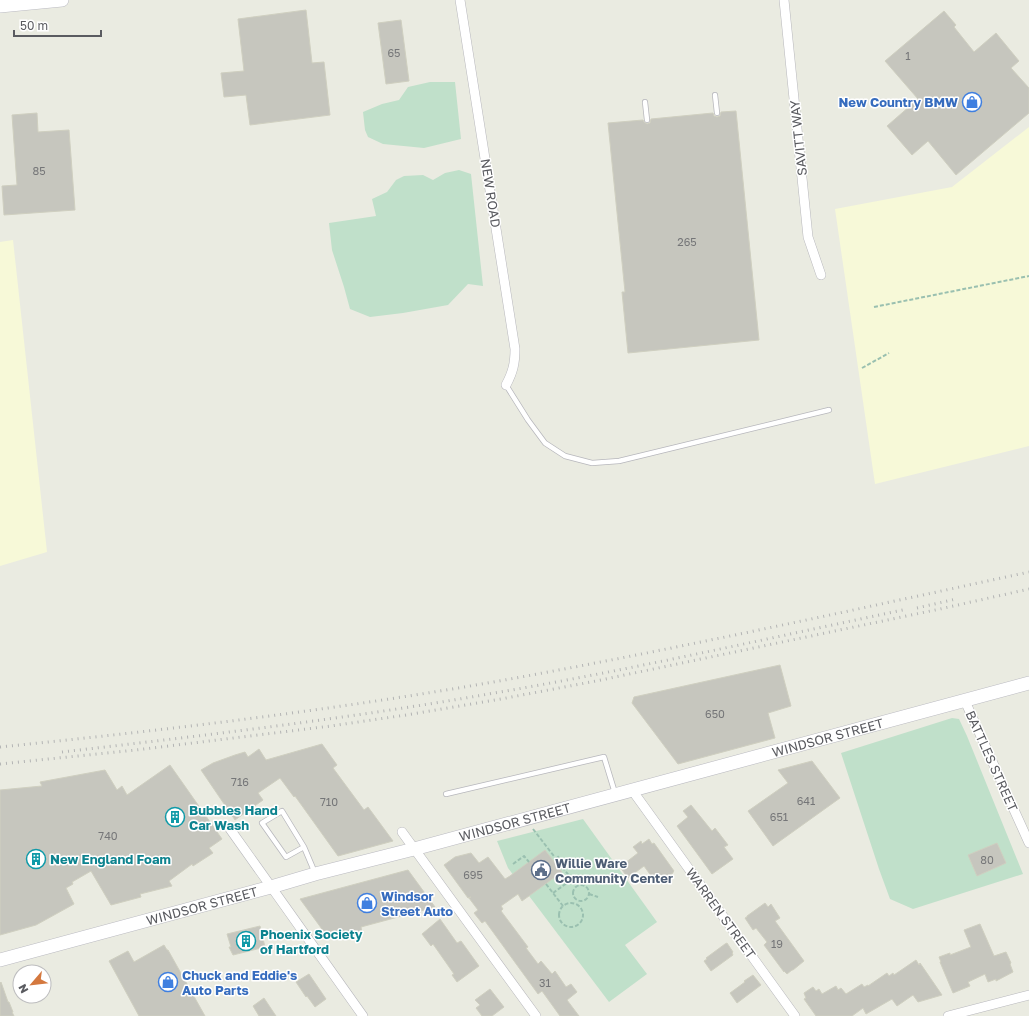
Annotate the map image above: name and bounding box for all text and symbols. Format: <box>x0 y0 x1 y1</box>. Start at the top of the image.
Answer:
scale bar <box>14 12 101 38</box>
text: 50 m <box>20 18 48 33</box>
house number: 65 <box>387 46 401 59</box>
house number: 1 <box>905 49 911 62</box>
shop icon: New Country BMW <box>961 91 983 113</box>
place label: New Country BMW <box>838 94 958 110</box>
street label: SAVITT WAY <box>786 99 810 177</box>
street label: NEW ROAD <box>478 157 504 229</box>
house number: 85 <box>32 164 46 177</box>
house number: 265 <box>677 235 697 248</box>
house number: 650 <box>705 707 725 720</box>
street label: BATTLES STREET <box>963 708 1021 814</box>
street label: WINDSOR STREET <box>770 715 885 760</box>
house number: 716 <box>231 775 249 788</box>
house number: 641 <box>797 794 815 807</box>
house number: 710 <box>320 795 338 808</box>
street label: WINDSOR STREET <box>457 799 572 844</box>
place label: Bubbles Hand Car Wash <box>189 802 278 833</box>
building icon: Bubbles Hand Car Wash <box>164 806 186 828</box>
house number: 651 <box>770 810 788 823</box>
house number: 740 <box>98 829 118 842</box>
building icon: New England Foam <box>25 848 47 870</box>
place label: New England Foam <box>50 851 171 867</box>
house number: 80 <box>980 853 994 866</box>
place label: Willie Ware Community Center <box>555 855 673 886</box>
public building icon: Willie Ware Community Center <box>530 859 552 881</box>
street label: WARREN STREET <box>683 864 759 962</box>
house number: 695 <box>463 868 483 881</box>
street label: WINDSOR STREET <box>144 883 259 928</box>
place label: Windsor Street Auto <box>381 888 453 919</box>
shop icon: Windsor Street Auto <box>356 892 378 914</box>
place label: Phoenix Society of Hartford <box>260 926 363 957</box>
building icon: Phoenix Society of Hartford <box>235 930 257 952</box>
house number: 19 <box>771 937 783 950</box>
north arrow <box>12 964 52 1004</box>
place label: Chuck and Eddie's Auto Parts <box>182 967 297 998</box>
shop icon: Chuck and Eddie's Auto Parts <box>157 971 179 993</box>
house number: 31 <box>539 976 551 989</box>
text: N <box>15 982 30 996</box>

